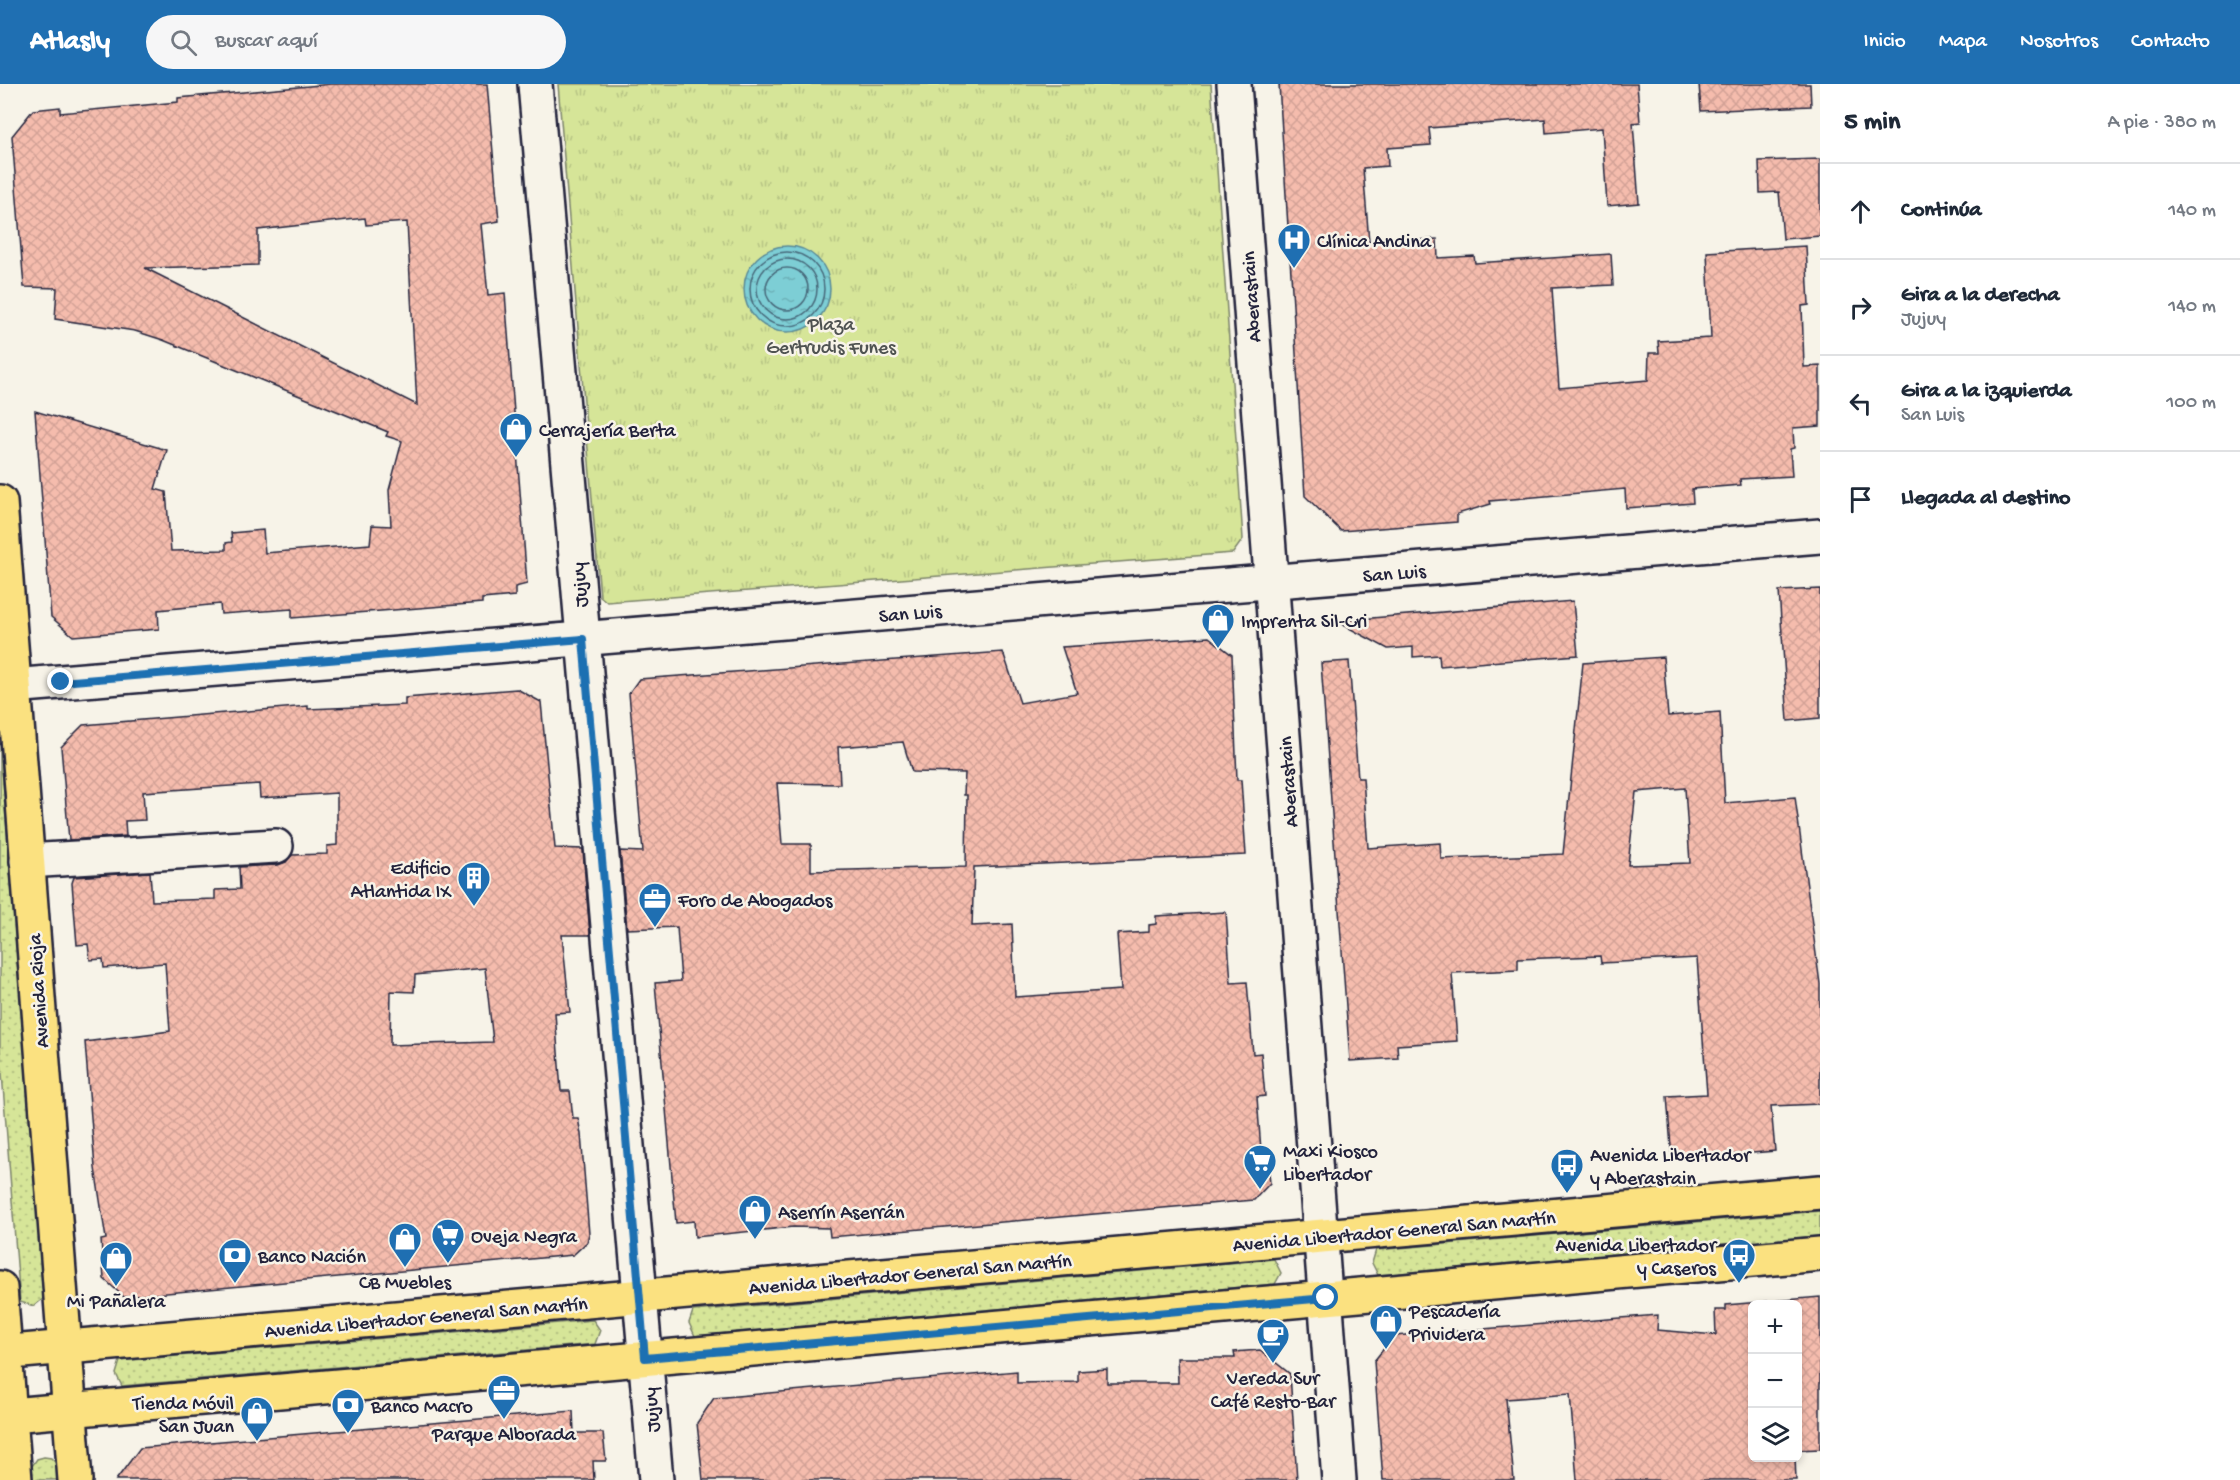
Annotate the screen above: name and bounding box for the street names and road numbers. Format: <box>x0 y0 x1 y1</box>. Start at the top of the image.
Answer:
street label: Aberastain <box>1239 250 1268 343</box>
street label: Jujuy <box>568 561 595 608</box>
street label: San Luis <box>1362 561 1427 590</box>
street label: San Luis <box>878 601 943 630</box>
street label: Aberastain <box>1276 735 1305 828</box>
street label: Avenida Rioja <box>25 932 56 1049</box>
street label: Avenida Libertador General San Martín <box>1232 1208 1557 1259</box>
street label: Avenida Libertador General San Martín <box>748 1251 1073 1302</box>
street label: Avenida Libertador General San Martín <box>264 1294 589 1345</box>
street label: Jujuy <box>640 1386 667 1433</box>

